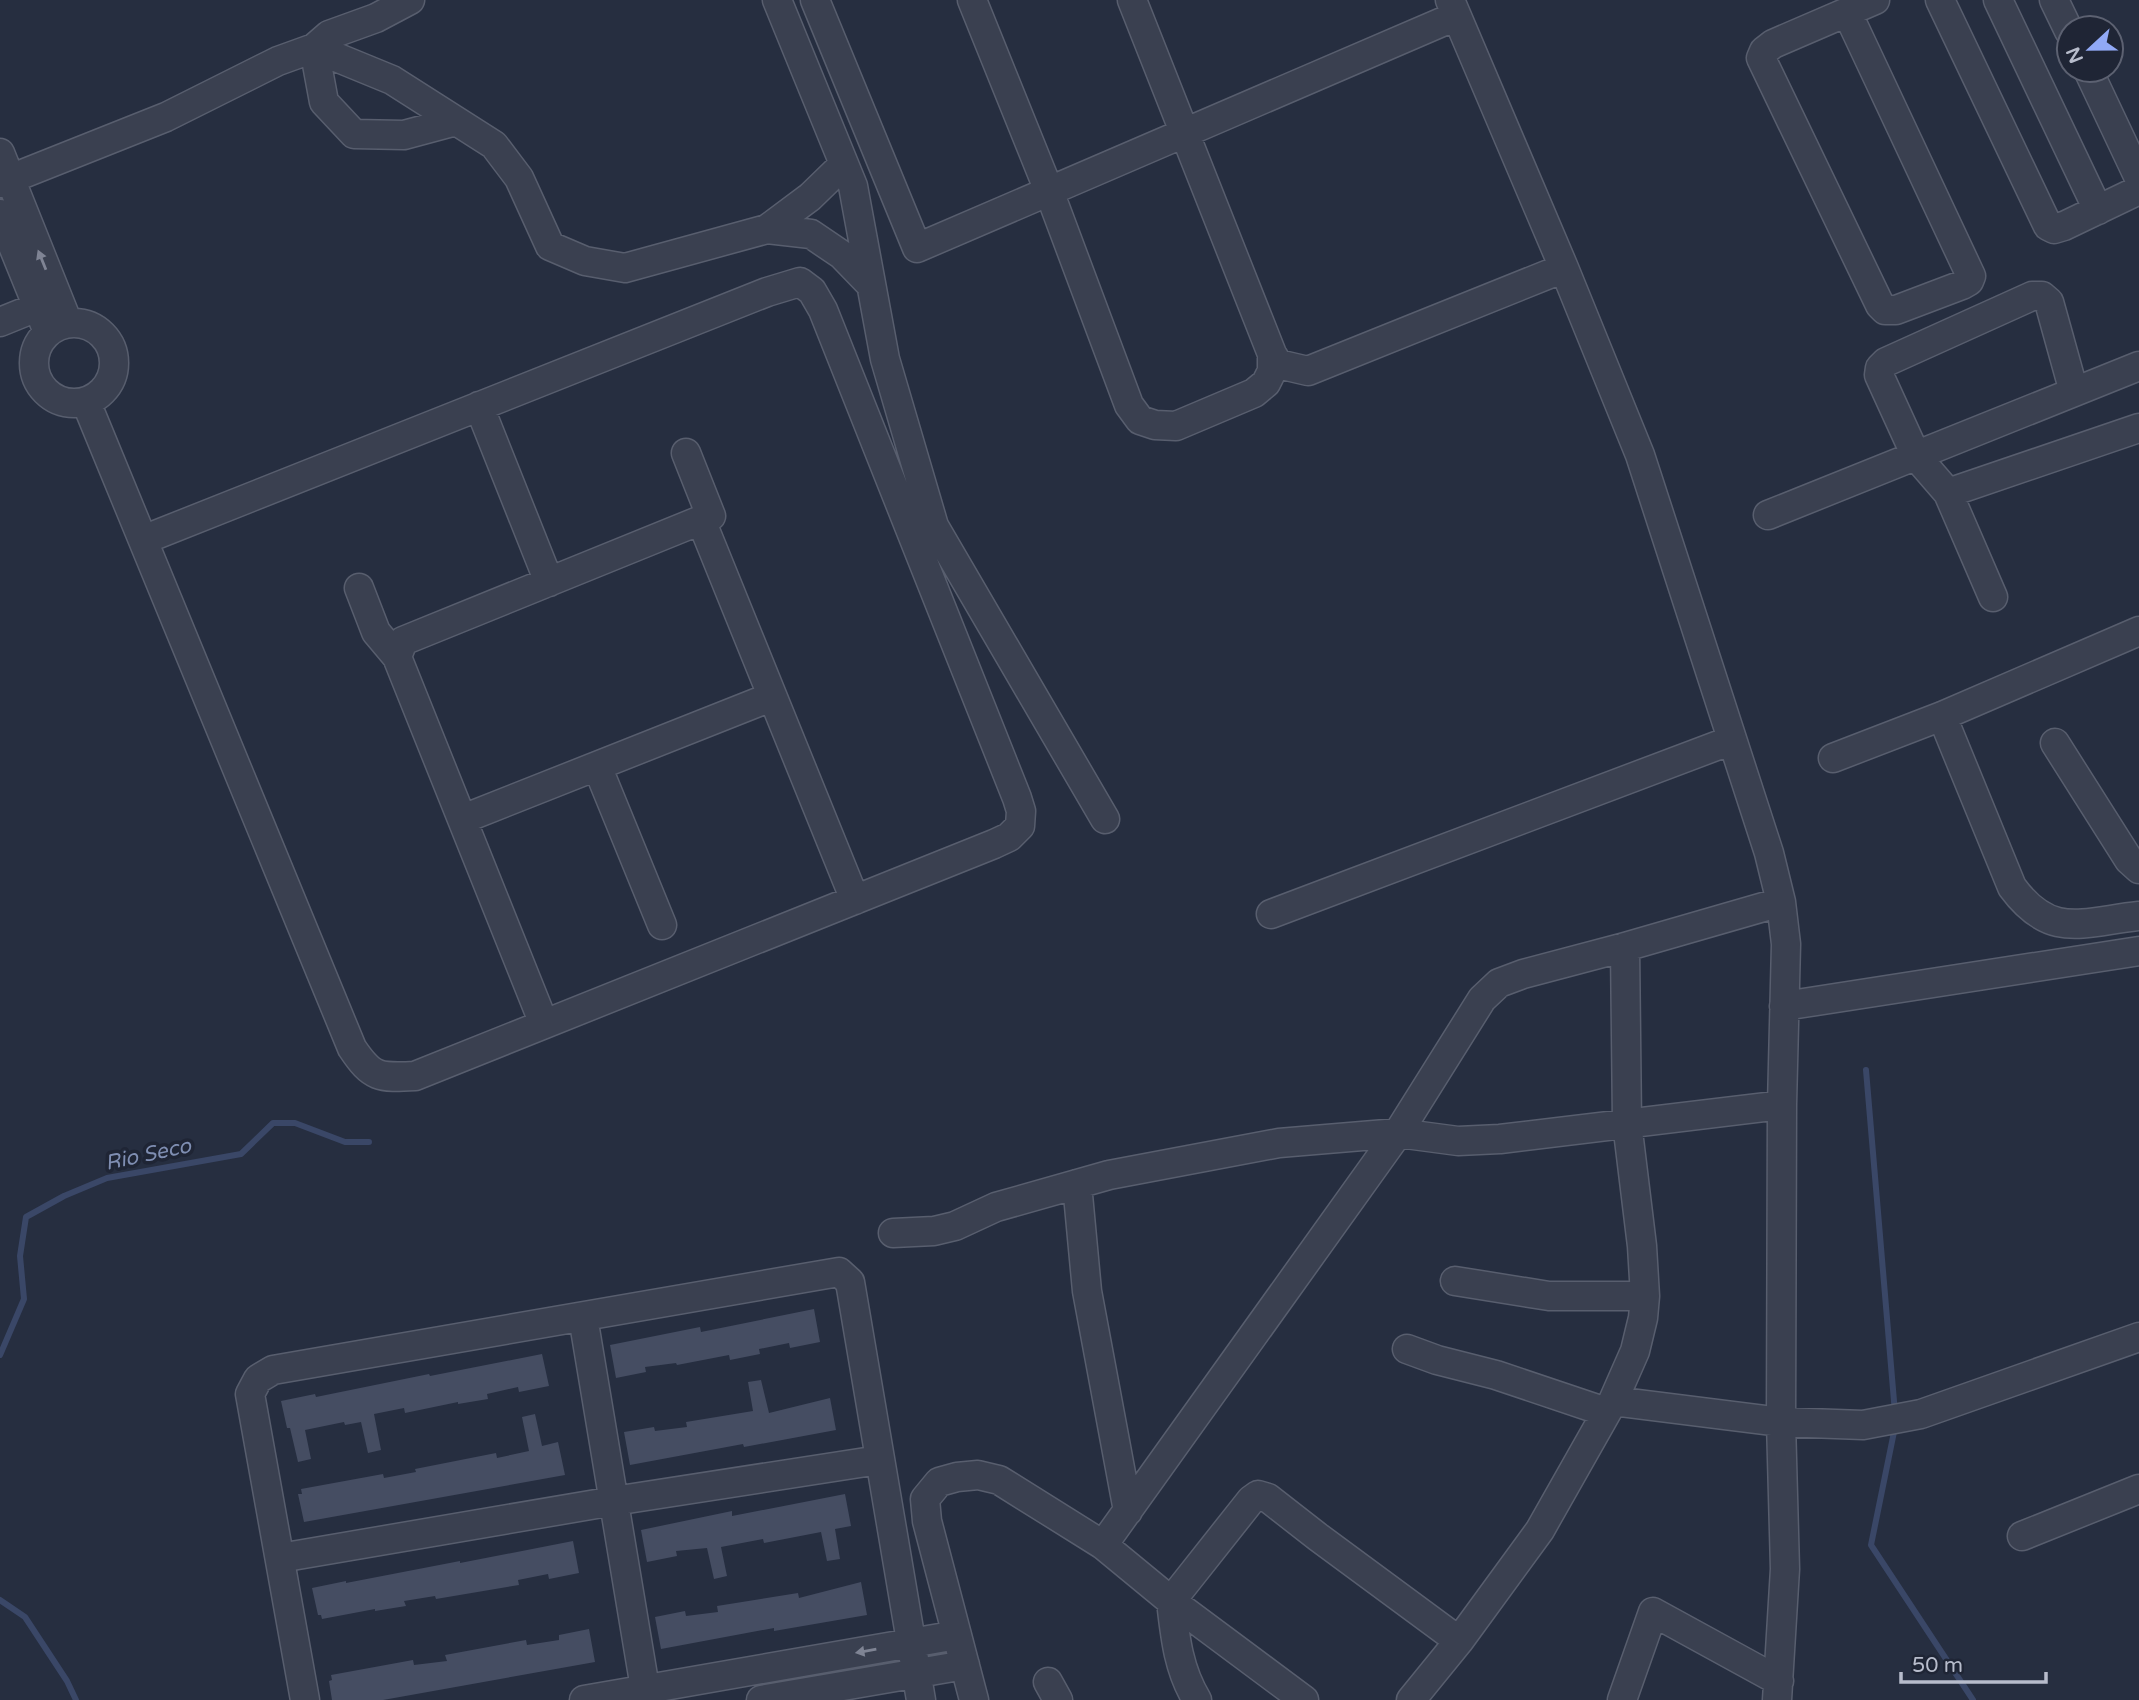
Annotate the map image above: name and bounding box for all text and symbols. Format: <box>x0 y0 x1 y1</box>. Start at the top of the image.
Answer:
north arrow <box>2055 14 2125 84</box>
text: N <box>2062 44 2088 66</box>
one-way arrow <box>37 249 48 270</box>
water label: Rio Seco <box>103 1133 195 1176</box>
scale bar <box>1901 1640 2046 1684</box>
one-way arrow <box>855 1646 877 1657</box>
text: 50 m <box>1912 1653 1963 1678</box>

